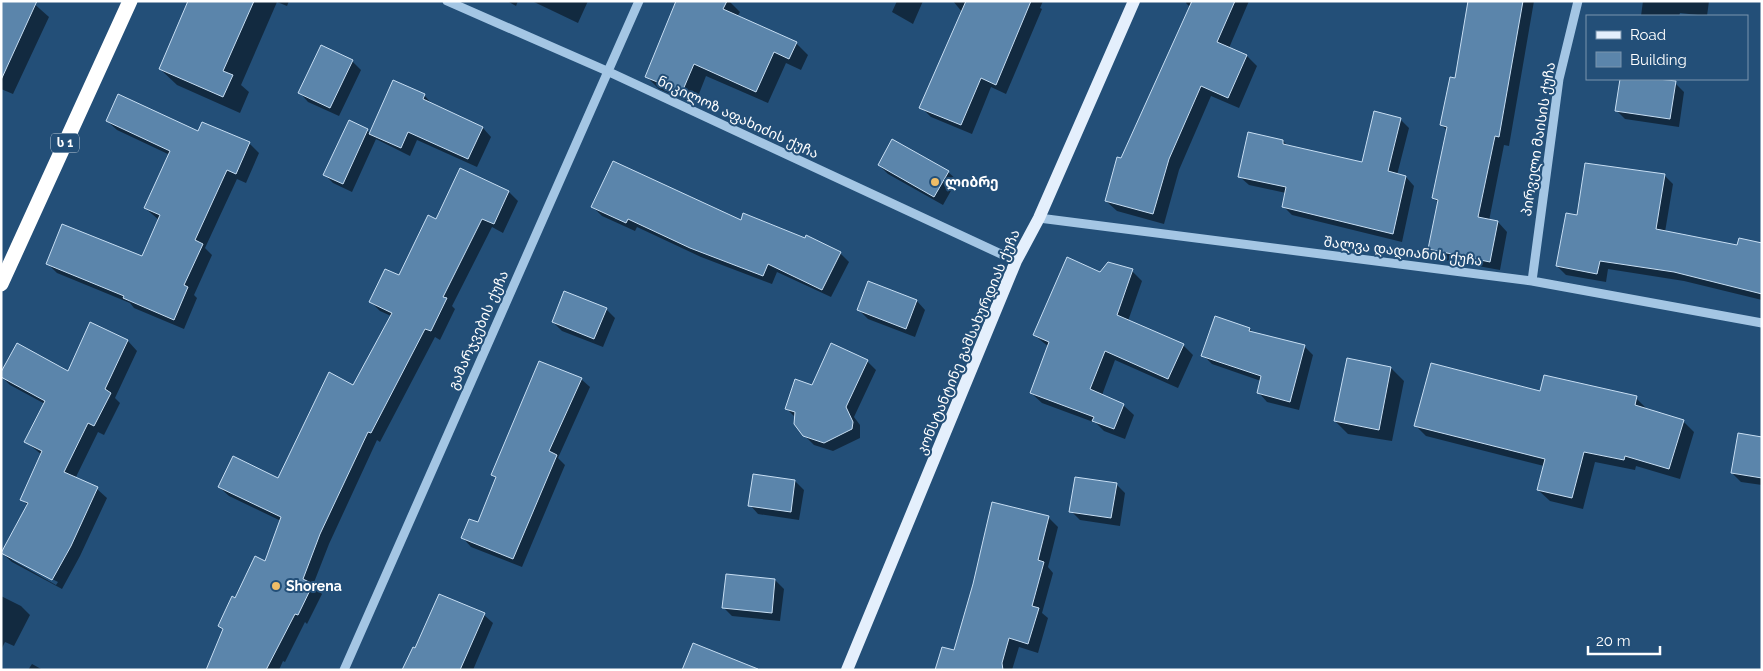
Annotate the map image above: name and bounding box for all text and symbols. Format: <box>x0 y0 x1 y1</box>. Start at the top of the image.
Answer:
legend <box>1586 15 1748 80</box>
text: Road <box>1630 26 1666 44</box>
text: Building <box>1630 51 1687 69</box>
street label: პირველი მაისის ქუჩა <box>1518 61 1559 217</box>
street label: ნიკილოზ აფახიძის ქუჩა <box>654 73 821 162</box>
road number: ს 1 <box>51 134 79 152</box>
place label: ლიბრე <box>945 174 999 191</box>
marker: ლიბრე <box>929 176 941 188</box>
street label: კონსტანტინე გამსახურდიას ქუჩა <box>913 227 1024 457</box>
street label: შალვა დადიანის ქუჩა <box>1323 233 1483 270</box>
street label: გამარჯვების ქუჩა <box>445 268 512 392</box>
place label: Shorena <box>286 578 342 594</box>
marker: Shorena <box>270 580 282 592</box>
scale bar <box>1588 624 1660 656</box>
text: 20 m <box>1596 632 1631 650</box>

